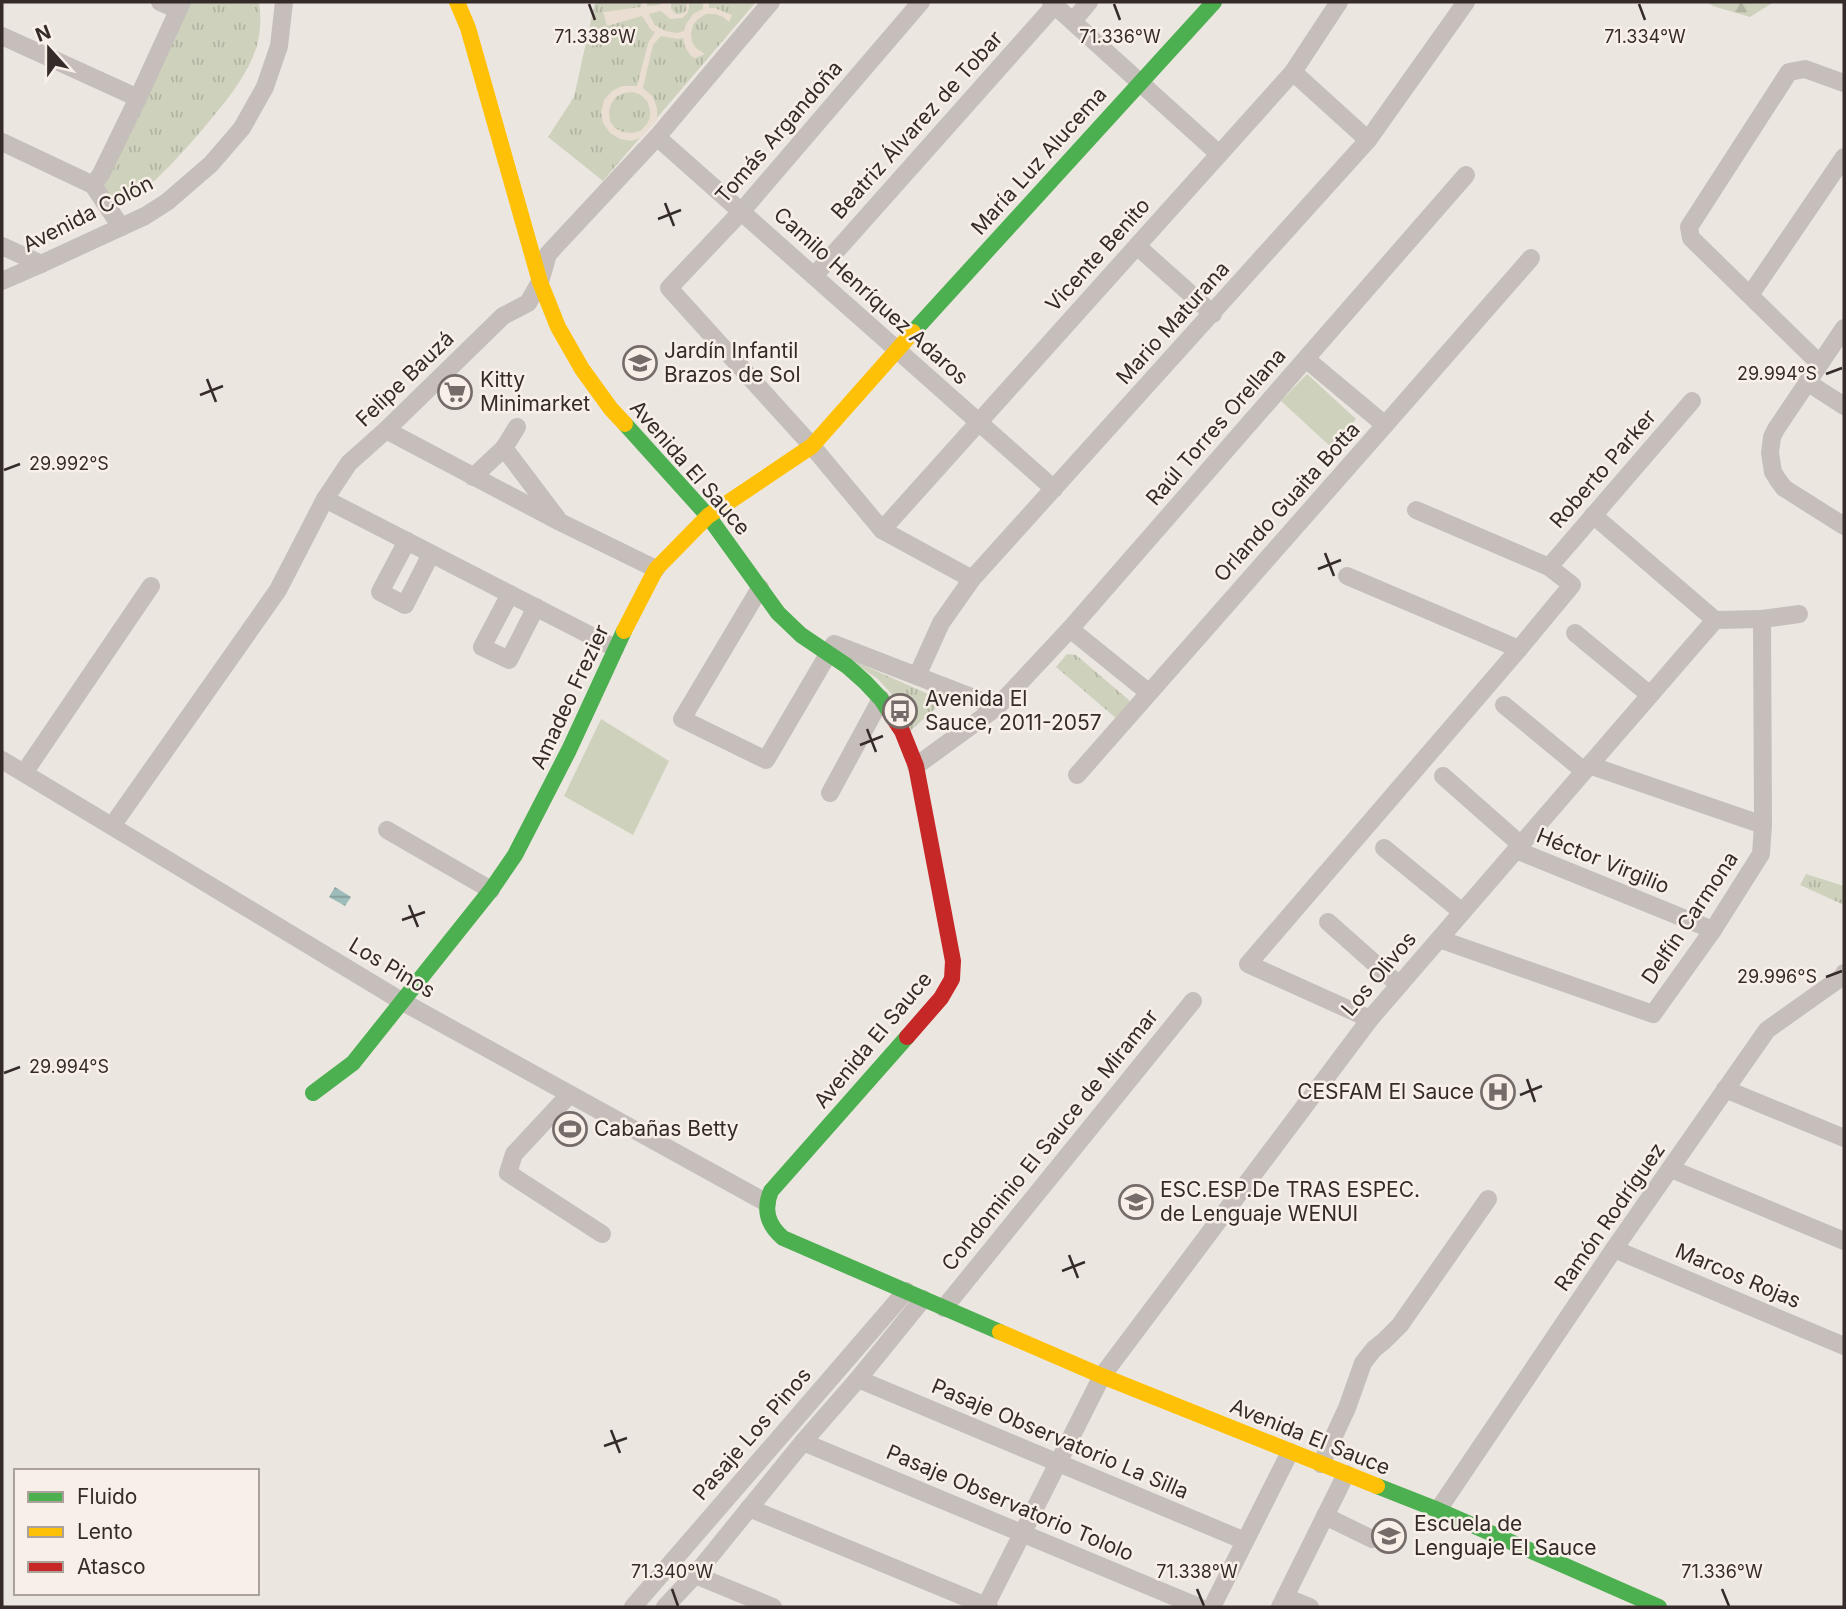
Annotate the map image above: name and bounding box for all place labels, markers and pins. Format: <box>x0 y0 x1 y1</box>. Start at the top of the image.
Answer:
place label: Jardín Infantil Brazos de Sol <box>664 338 800 387</box>
school or university icon: Jardín Infantil Brazos de Sol <box>621 344 659 382</box>
place label: Kitty Minimarket <box>480 367 590 416</box>
supermarket icon: Kitty Minimarket <box>436 373 474 411</box>
place label: Avenida El Sauce, 2011-2057 <box>925 686 1102 735</box>
bus stop icon: Avenida El Sauce, 2011-2057 <box>881 692 919 730</box>
hospital icon: CESFAM El Sauce <box>1479 1073 1517 1111</box>
place label: CESFAM El Sauce <box>1297 1079 1474 1104</box>
sports icon: Cabañas Betty <box>551 1110 589 1148</box>
place label: Cabañas Betty <box>594 1116 739 1141</box>
place label: ESC.ESP.De TRAS ESPEC. de Lenguaje WENUI <box>1160 1177 1420 1226</box>
school or university icon: ESC.ESP.De TRAS ESPEC. de Lenguaje WENUI <box>1117 1183 1155 1221</box>
place label: Escuela de Lenguaje El Sauce <box>1414 1511 1596 1560</box>
school or university icon: Escuela de Lenguaje El Sauce <box>1370 1517 1408 1555</box>

